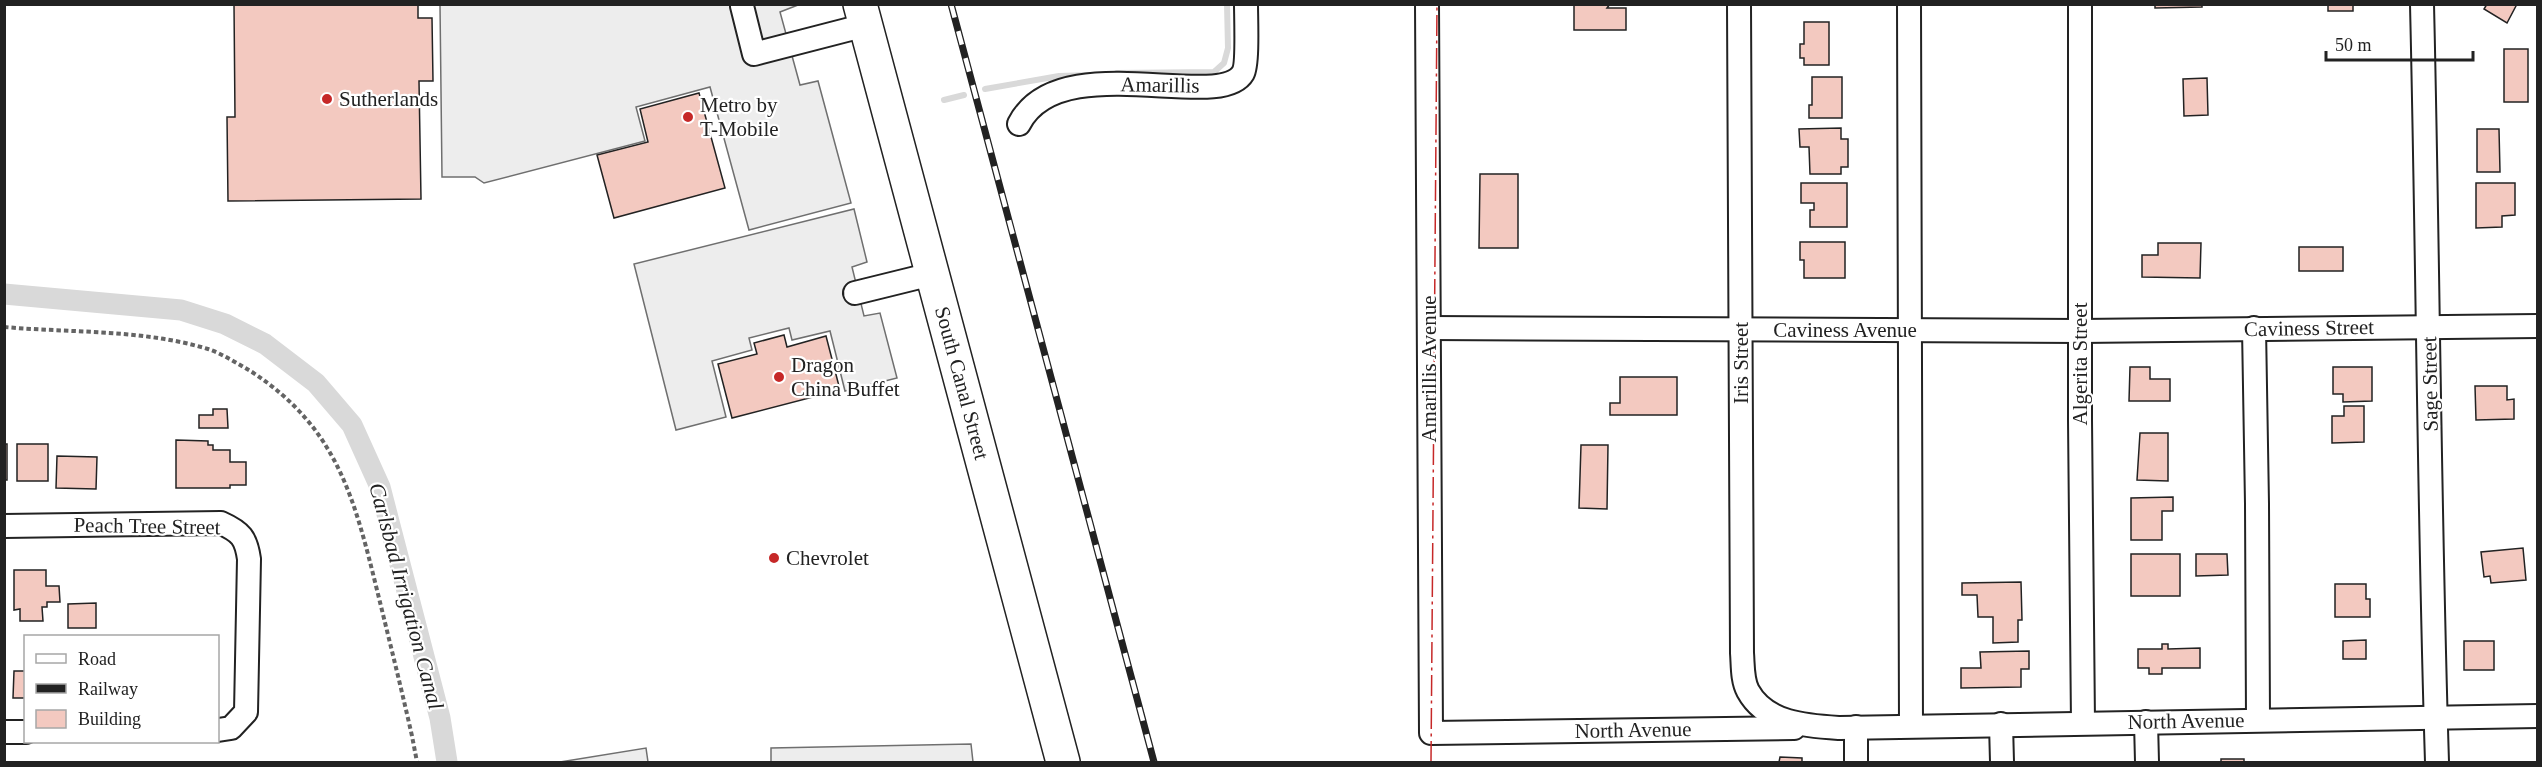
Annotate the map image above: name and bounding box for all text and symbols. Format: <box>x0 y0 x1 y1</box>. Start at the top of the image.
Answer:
scale bar <box>2326 24 2473 62</box>
text: 50 m <box>2335 35 2372 55</box>
street label: Amarillis <box>1120 72 1200 98</box>
place label: Sutherlands <box>339 87 438 111</box>
marker: Sutherlands <box>320 92 334 106</box>
place label: Metro by T-Mobile <box>700 93 779 141</box>
marker: Metro by T-Mobile <box>681 110 695 124</box>
street label: Amarillis Avenue <box>1417 295 1441 443</box>
street label: Algerita Street <box>2068 302 2092 426</box>
street label: South Canal Street <box>930 304 994 462</box>
street label: Caviness Street <box>2244 315 2374 341</box>
street label: Caviness Avenue <box>1773 318 1917 342</box>
street label: Iris Street <box>1729 322 1753 404</box>
street label: Sage Street <box>2417 336 2443 432</box>
place label: Dragon China Buffet <box>791 353 900 401</box>
marker: Dragon China Buffet <box>772 370 786 384</box>
water label: Carlsbad Irrigation Canal <box>364 480 449 712</box>
street label: Peach Tree Street <box>73 513 221 539</box>
place label: Chevrolet <box>786 546 869 570</box>
marker: Chevrolet <box>767 551 781 565</box>
legend <box>24 635 219 743</box>
text: Road <box>78 649 116 669</box>
text: Railway <box>78 679 138 699</box>
street label: North Avenue <box>2127 708 2245 734</box>
text: Building <box>78 709 141 729</box>
street label: North Avenue <box>1574 717 1692 743</box>

